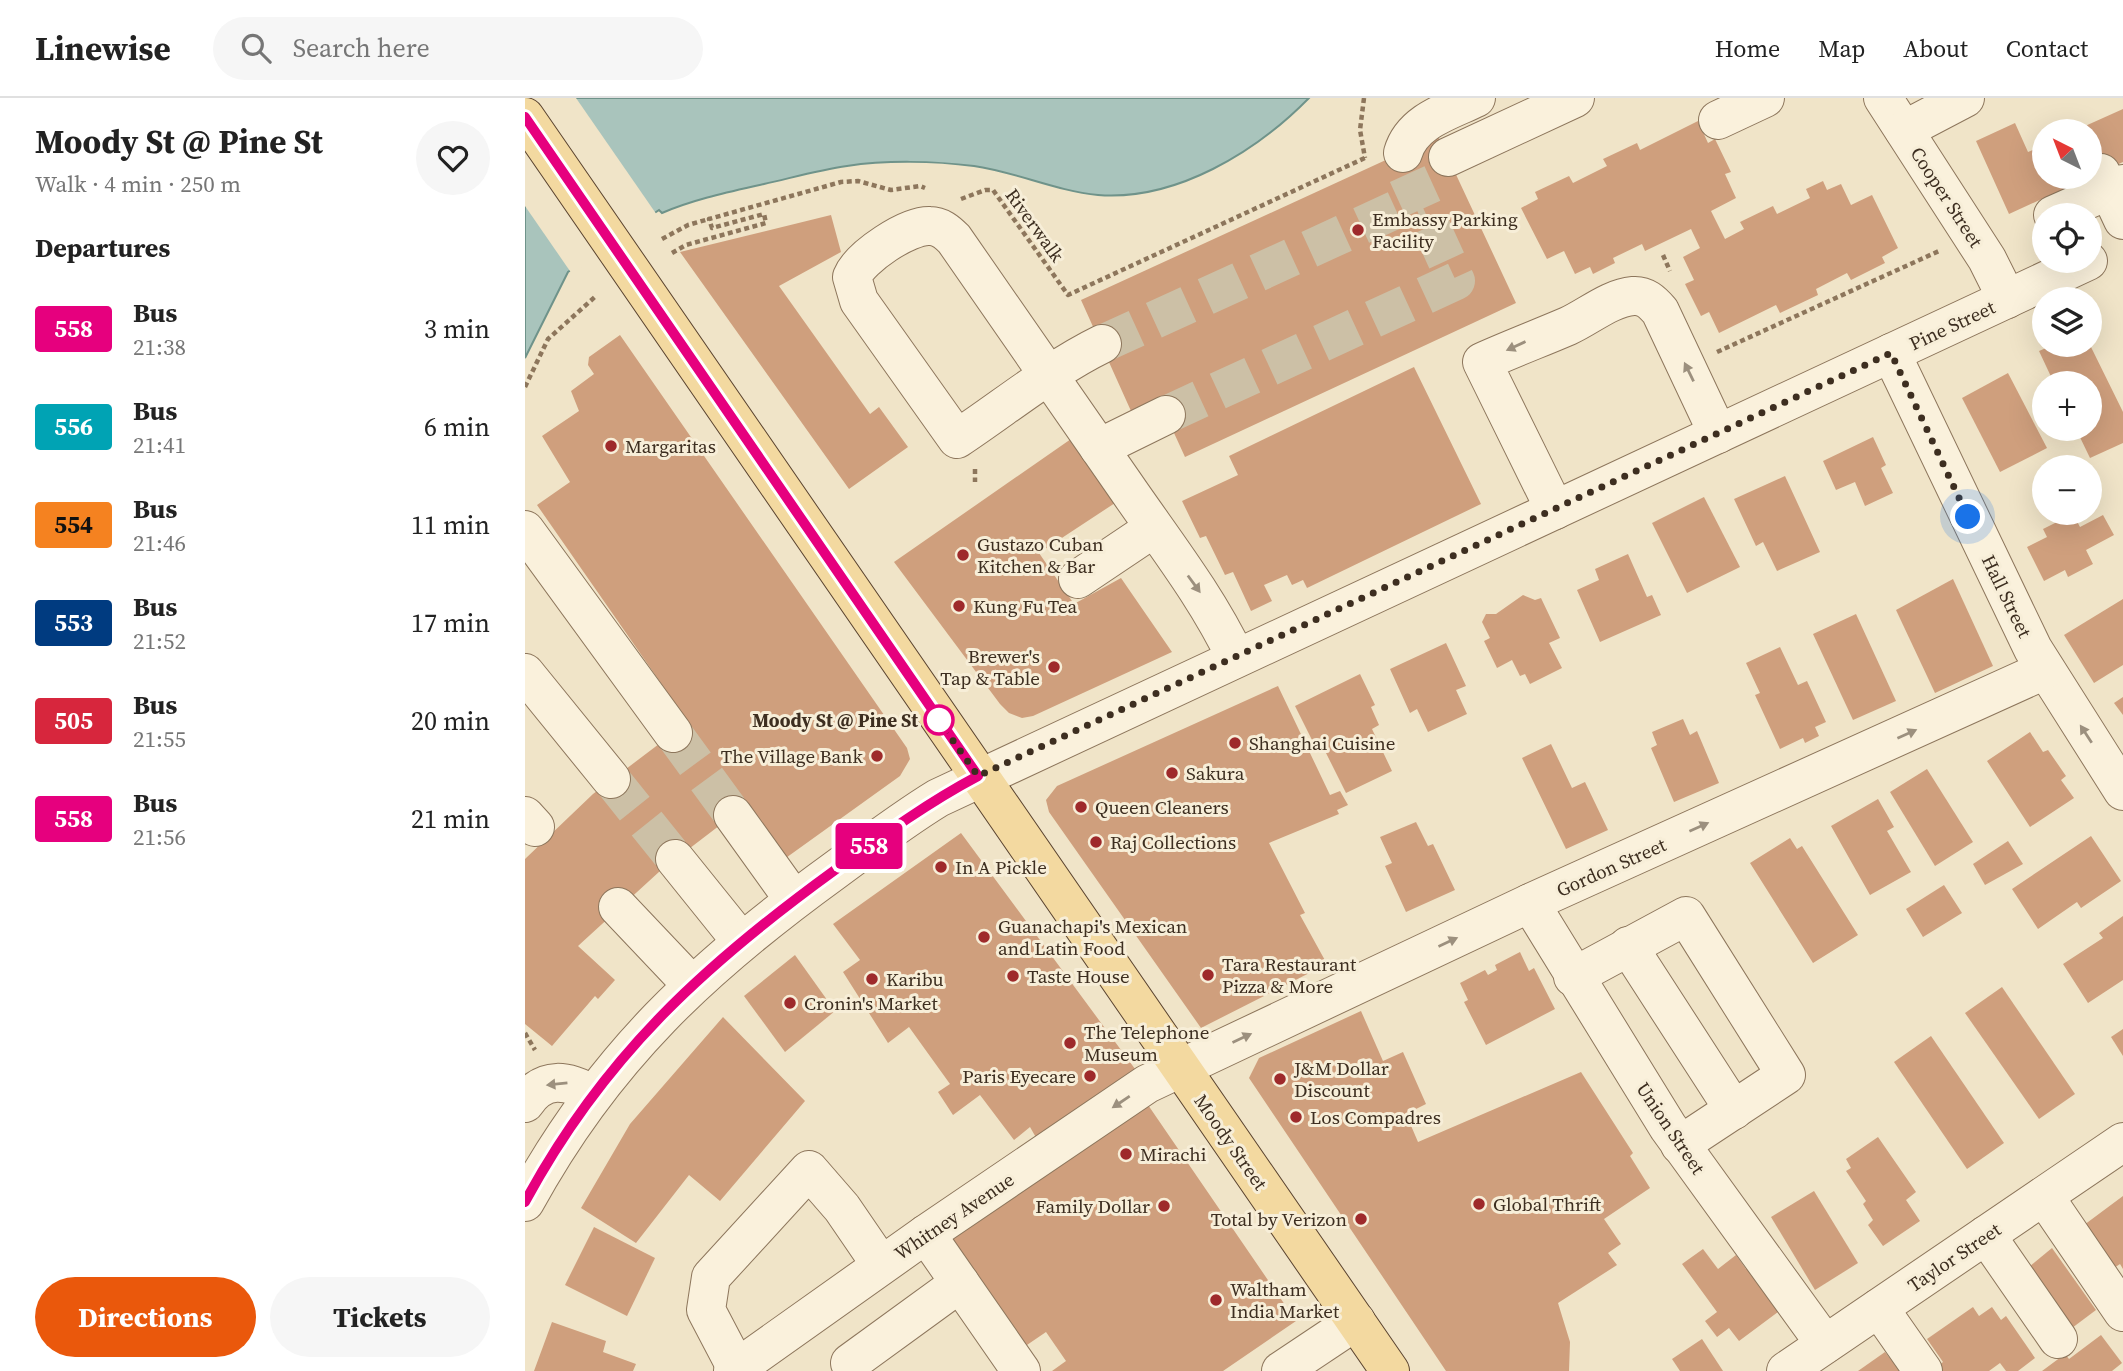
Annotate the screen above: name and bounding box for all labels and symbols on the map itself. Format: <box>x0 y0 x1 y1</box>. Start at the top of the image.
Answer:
north arrow <box>2032 119 2102 189</box>
street label: Cooper Street <box>1905 142 1990 253</box>
street label: Riverwalk <box>1000 183 1071 267</box>
place label: Embassy Parking Facility <box>1372 206 1518 254</box>
marker: Embassy Parking Facility <box>1350 222 1366 238</box>
street label: Pine Street <box>1905 293 2000 356</box>
one-way arrow <box>1506 340 1526 352</box>
one-way arrow <box>1684 362 1695 382</box>
place label: Margaritas <box>625 433 716 459</box>
marker: Margaritas <box>603 438 619 454</box>
your location <box>1950 499 1985 534</box>
place label: Gustazo Cuban Kitchen & Bar <box>977 531 1104 579</box>
marker: Gustazo Cuban Kitchen & Bar <box>955 547 971 563</box>
street label: Hall Street <box>1976 550 2039 642</box>
one-way arrow <box>1187 575 1201 593</box>
place label: Kung Fu Tea <box>973 593 1078 619</box>
marker: Kung Fu Tea <box>951 598 967 614</box>
place label: Brewer's Tap & Table <box>940 643 1040 691</box>
marker: Brewer's Tap & Table <box>1046 659 1062 675</box>
marker: Moody St @ Pine St <box>924 705 954 735</box>
place label: Moody St @ Pine St <box>752 707 918 733</box>
one-way arrow <box>2079 724 2092 744</box>
one-way arrow <box>1897 728 1917 740</box>
place label: Shanghai Cuisine <box>1249 730 1396 756</box>
marker: Shanghai Cuisine <box>1227 735 1243 751</box>
place label: The Village Bank <box>721 743 864 769</box>
marker: The Village Bank <box>869 748 885 764</box>
place label: Sakura <box>1186 760 1245 786</box>
marker: Sakura <box>1164 765 1180 781</box>
place label: Queen Cleaners <box>1095 794 1229 820</box>
marker: Queen Cleaners <box>1073 799 1089 815</box>
one-way arrow <box>1689 821 1710 832</box>
line badge: 558 <box>829 823 909 869</box>
place label: Raj Collections <box>1110 829 1236 855</box>
street label: Gordon Street <box>1552 831 1671 903</box>
marker: Raj Collections <box>1088 834 1104 850</box>
place label: In A Pickle <box>955 854 1047 880</box>
marker: In A Pickle <box>933 859 949 875</box>
place label: Guanachapi's Mexican and Latin Food <box>998 913 1187 961</box>
marker: Guanachapi's Mexican and Latin Food <box>976 929 992 945</box>
one-way arrow <box>1438 936 1458 947</box>
place label: Tara Restaurant Pizza & More <box>1222 951 1357 999</box>
place label: Taste House <box>1027 963 1130 989</box>
place label: Karibu <box>886 966 944 992</box>
marker: Tara Restaurant Pizza & More <box>1200 967 1216 983</box>
marker: Taste House <box>1005 968 1021 984</box>
marker: Karibu <box>864 971 880 987</box>
place label: Cronin's Market <box>804 990 938 1016</box>
marker: Cronin's Market <box>782 995 798 1011</box>
place label: The Telephone Museum <box>1084 1019 1209 1067</box>
one-way arrow <box>1232 1033 1252 1044</box>
marker: The Telephone Museum <box>1062 1035 1078 1051</box>
place label: J&M Dollar Discount <box>1293 1055 1389 1103</box>
place label: Paris Eyecare <box>962 1063 1076 1089</box>
marker: Paris Eyecare <box>1082 1068 1098 1084</box>
marker: J&M Dollar Discount <box>1272 1071 1288 1087</box>
street label: Union Street <box>1631 1077 1712 1180</box>
one-way arrow <box>546 1078 568 1089</box>
street label: Moody Street <box>1188 1089 1274 1196</box>
one-way arrow <box>1112 1095 1131 1108</box>
place label: Los Compadres <box>1310 1104 1441 1130</box>
marker: Los Compadres <box>1288 1109 1304 1125</box>
place label: Mirachi <box>1140 1141 1207 1167</box>
marker: Mirachi <box>1118 1146 1134 1162</box>
street label: Whitney Avenue <box>889 1166 1019 1266</box>
place label: Global Thrift <box>1493 1191 1602 1217</box>
place label: Family Dollar <box>1035 1193 1150 1219</box>
marker: Global Thrift <box>1471 1196 1487 1212</box>
marker: Family Dollar <box>1156 1198 1172 1214</box>
place label: Total by Verizon <box>1211 1206 1347 1232</box>
marker: Total by Verizon <box>1353 1211 1369 1227</box>
street label: Taylor Street <box>1902 1216 2006 1298</box>
place label: Waltham India Market <box>1230 1276 1340 1324</box>
marker: Waltham India Market <box>1208 1292 1224 1308</box>

